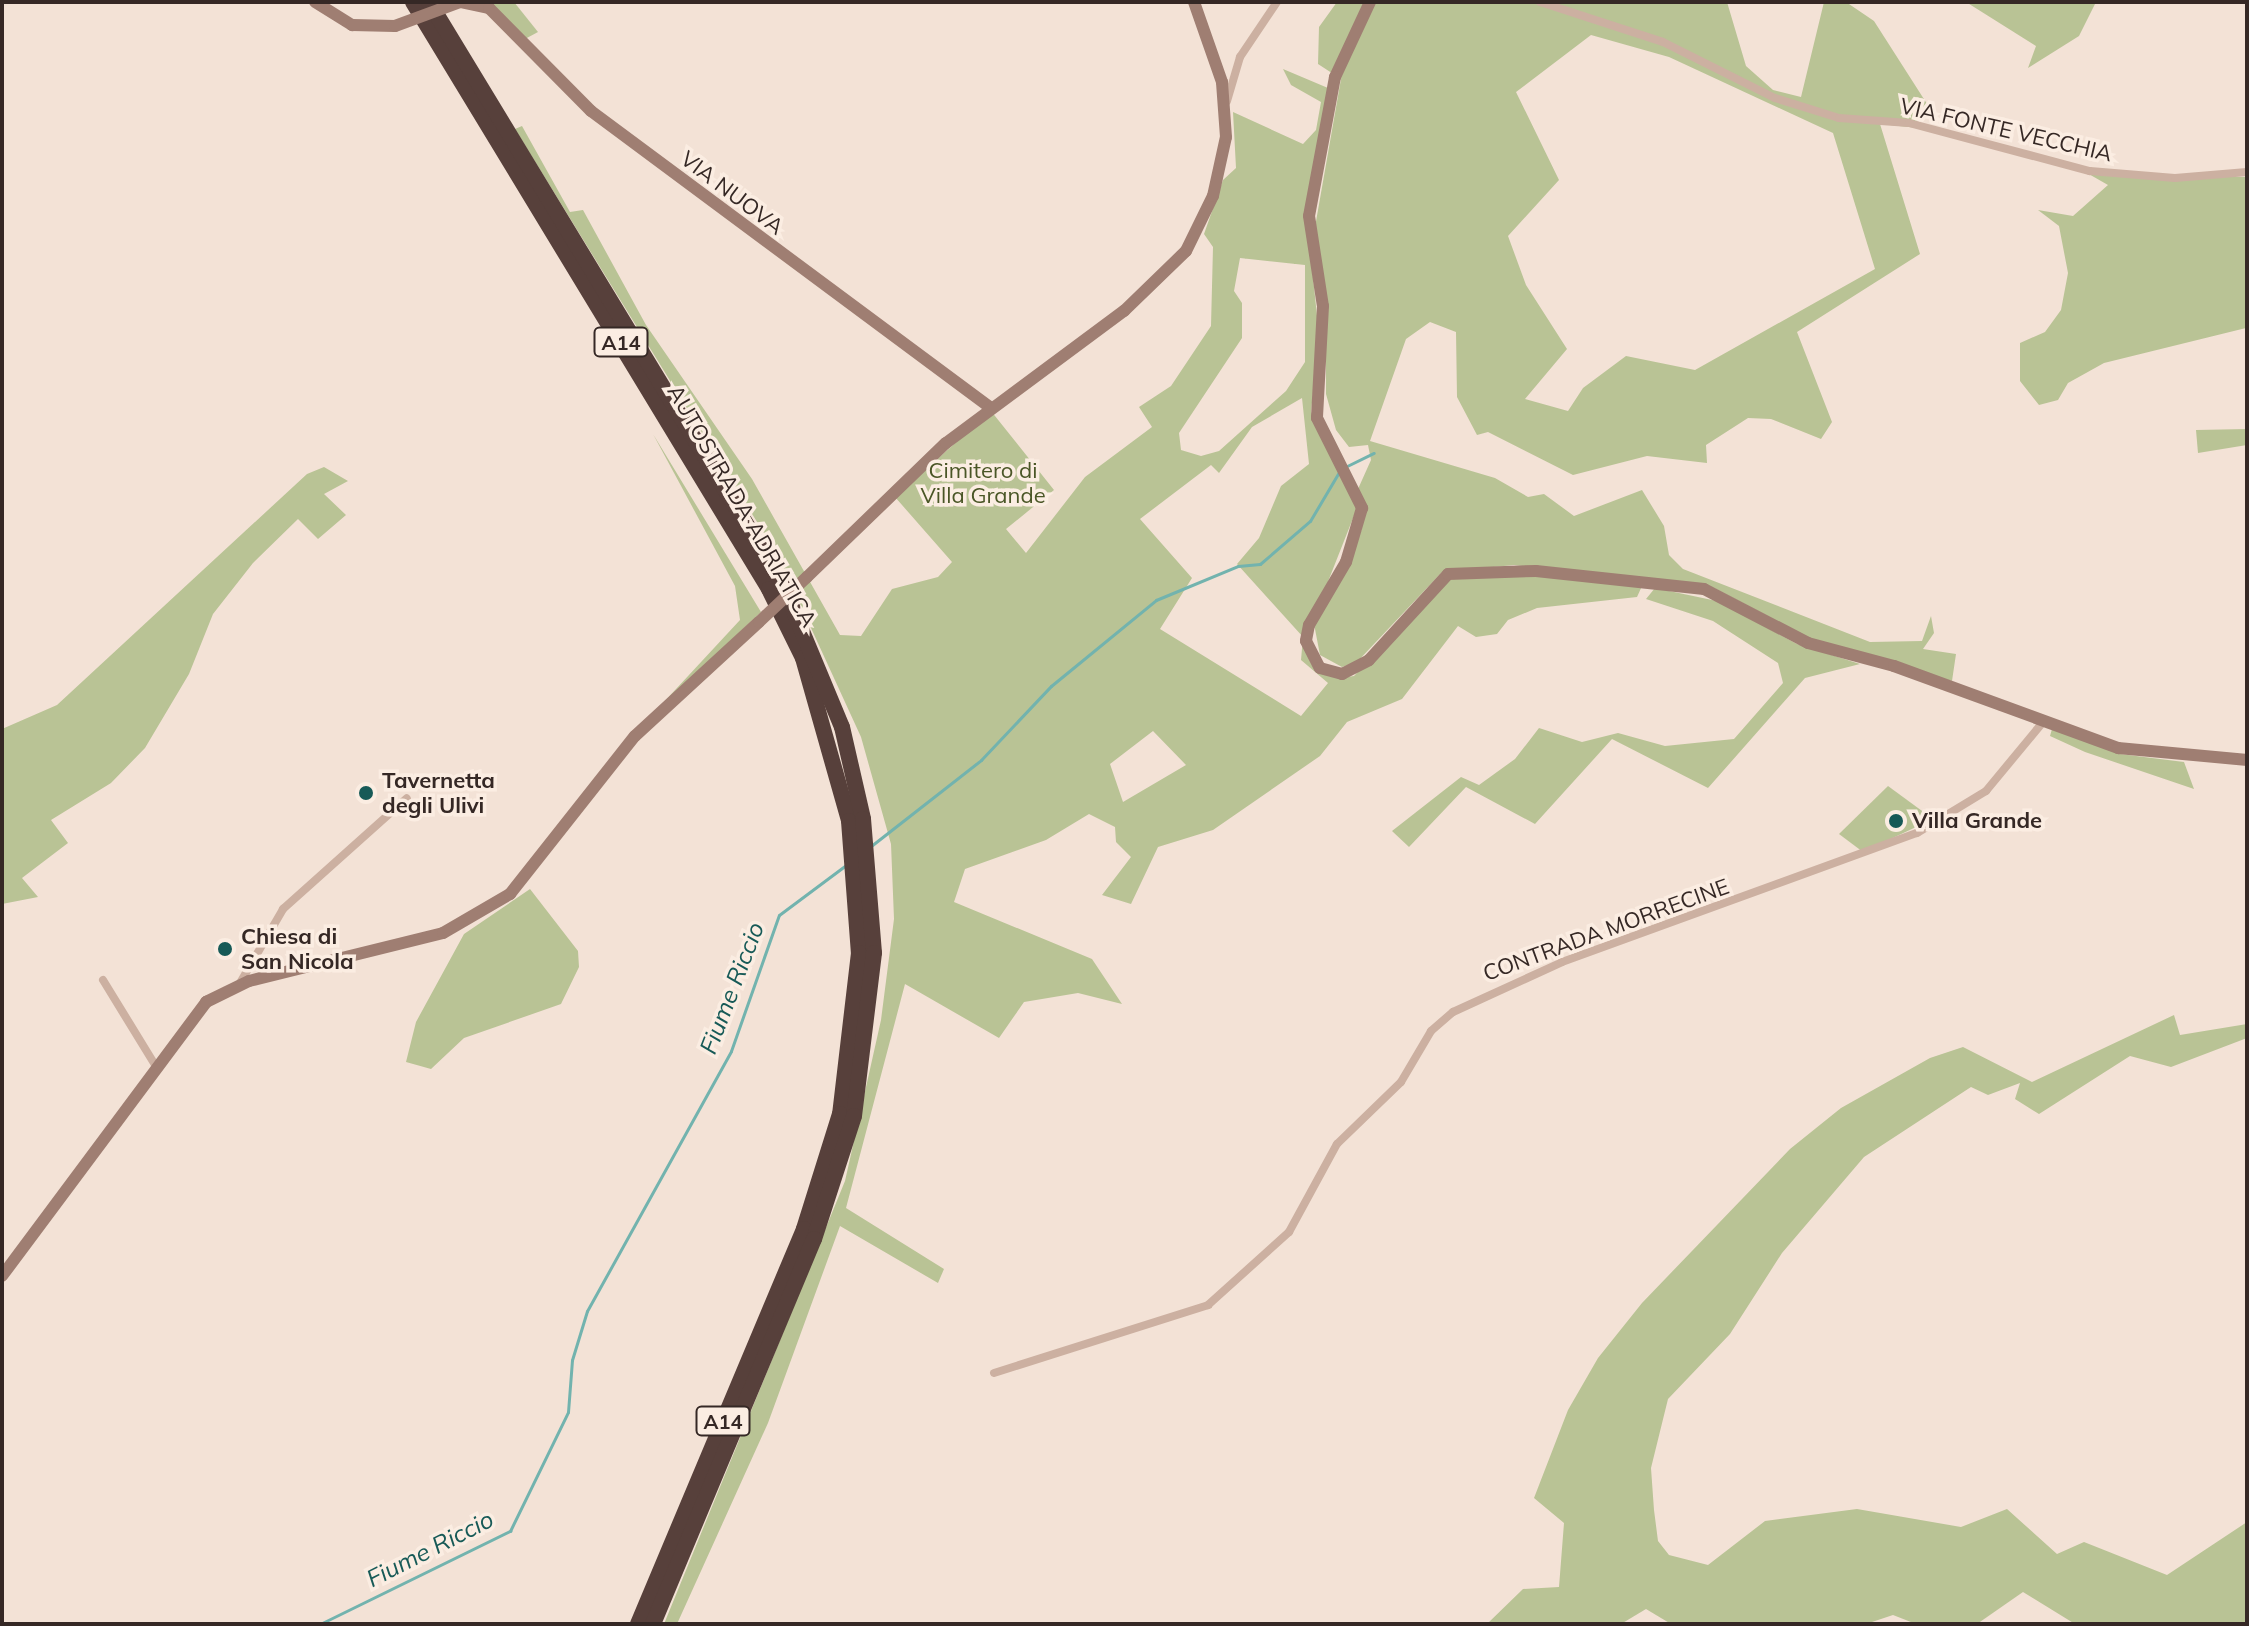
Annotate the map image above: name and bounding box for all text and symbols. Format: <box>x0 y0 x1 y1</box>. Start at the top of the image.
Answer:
street label: VIA FONTE VECCHIA <box>1897 93 2115 167</box>
street label: VIA NUOVA <box>675 146 789 240</box>
road number: A14 <box>593 326 649 358</box>
street label: AUTOSTRADA ADRIATICA <box>662 380 822 632</box>
park label: Cimitero di Villa Grande <box>920 457 1046 508</box>
place label: Tavernetta degli Ulivi <box>382 767 495 818</box>
marker: Tavernetta degli Ulivi <box>357 784 375 802</box>
place label: Villa Grande <box>1912 808 2042 834</box>
marker: Villa Grande <box>1887 812 1905 830</box>
street label: CONTRADA MORRECINE <box>1479 873 1733 987</box>
water label: Fiume Riccio <box>694 918 770 1058</box>
place label: Chiesa di San Nicola <box>241 923 354 974</box>
marker: Chiesa di San Nicola <box>216 940 234 958</box>
road number: A14 <box>695 1405 751 1437</box>
water label: Fiume Riccio <box>362 1505 498 1593</box>

